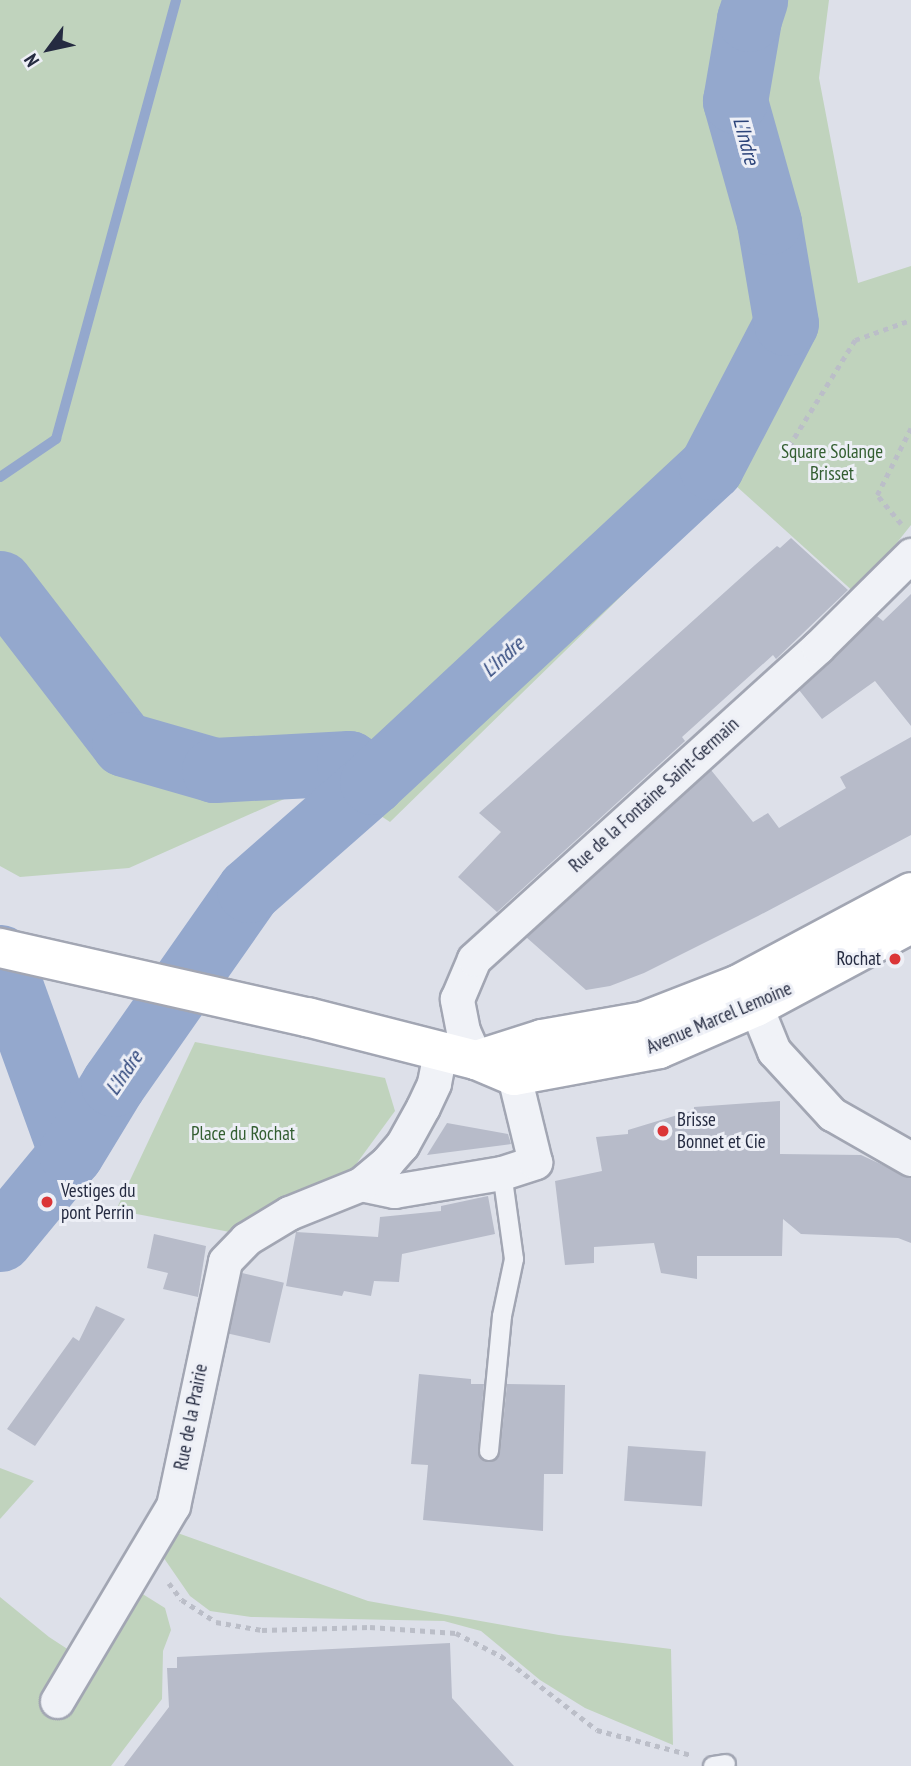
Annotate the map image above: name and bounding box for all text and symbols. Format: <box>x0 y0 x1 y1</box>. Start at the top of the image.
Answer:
north arrow <box>14 14 84 84</box>
text: N <box>19 50 44 71</box>
water label: L'Indre <box>728 115 764 167</box>
park label: Square Solange Brisset <box>781 441 883 485</box>
water label: L'Indre <box>477 632 529 682</box>
street label: Rue de la Fontaine Saint-Germain <box>565 713 743 877</box>
place label: Rochat <box>836 948 881 970</box>
marker: Rochat <box>887 951 903 967</box>
street label: Avenue Marcel Lemoine <box>643 977 795 1059</box>
water label: L'Indre <box>100 1046 148 1100</box>
place label: Brisse Bonnet et Cie <box>677 1109 766 1153</box>
park label: Place du Rochat <box>191 1123 295 1145</box>
marker: Brisse Bonnet et Cie <box>655 1123 671 1139</box>
place label: Vestiges du pont Perrin <box>61 1180 135 1224</box>
marker: Vestiges du pont Perrin <box>39 1194 55 1210</box>
street label: Rue de la Prairie <box>170 1362 212 1472</box>

